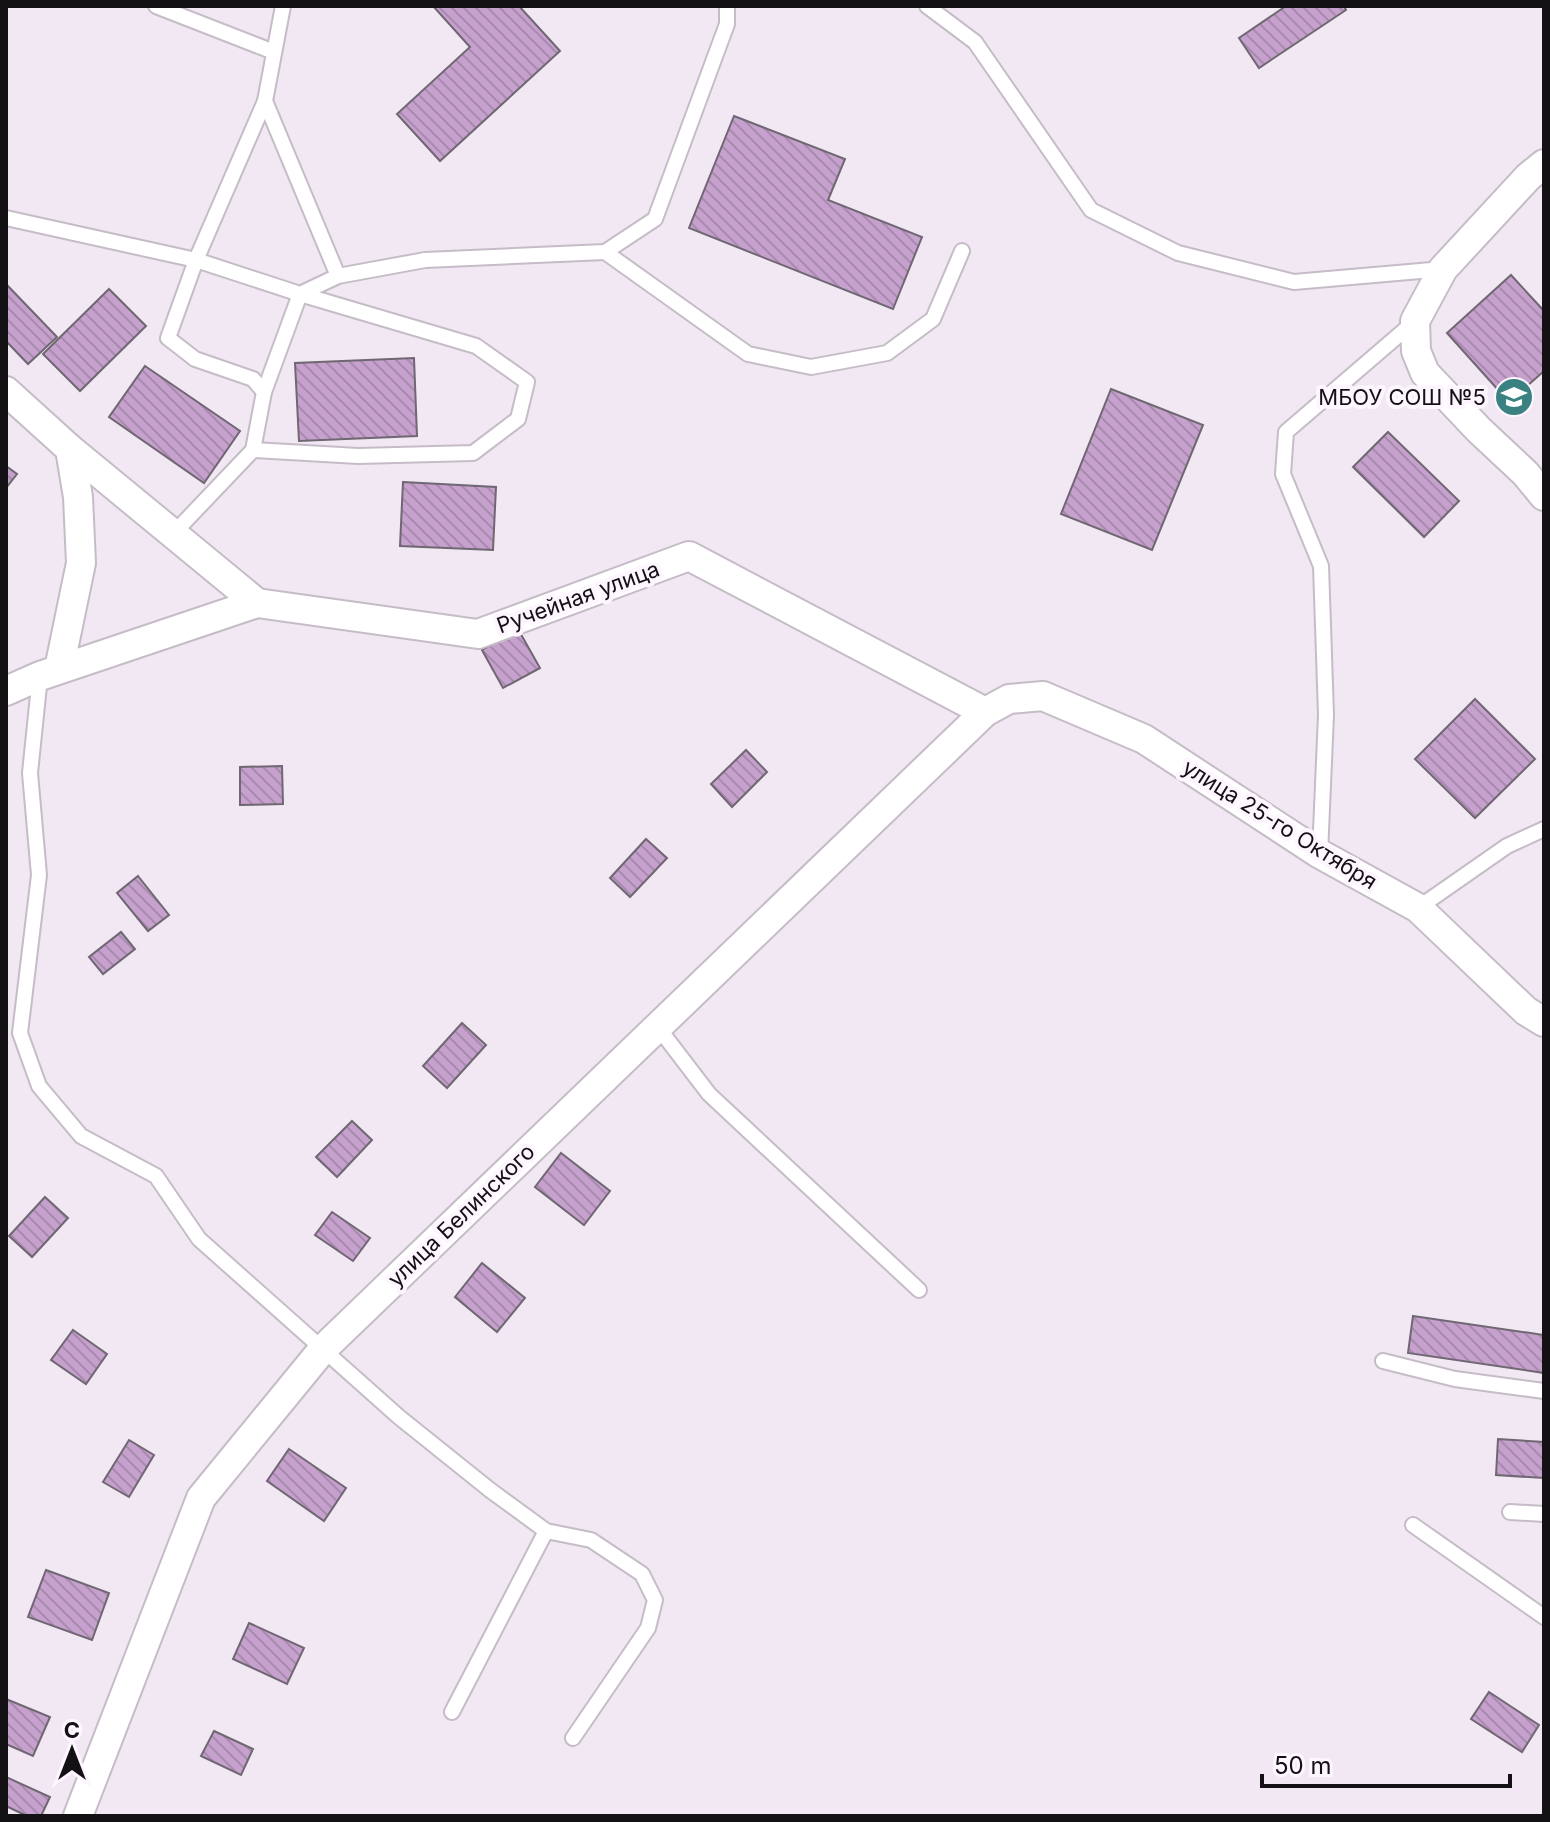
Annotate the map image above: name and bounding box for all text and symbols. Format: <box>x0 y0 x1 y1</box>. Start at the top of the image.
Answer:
school or university icon: МБОУ СОШ №5 <box>1493 376 1535 418</box>
place label: МБОУ СОШ №5 <box>1318 384 1486 410</box>
street label: Ручейная улица <box>493 556 663 638</box>
street label: улица 25-го Октября <box>1178 754 1382 894</box>
street label: улица Белинского <box>382 1138 540 1292</box>
north arrow <box>32 1710 112 1790</box>
text: С <box>64 1717 80 1743</box>
scale bar <box>1262 1738 1510 1788</box>
text: 50 m <box>1274 1751 1332 1780</box>

